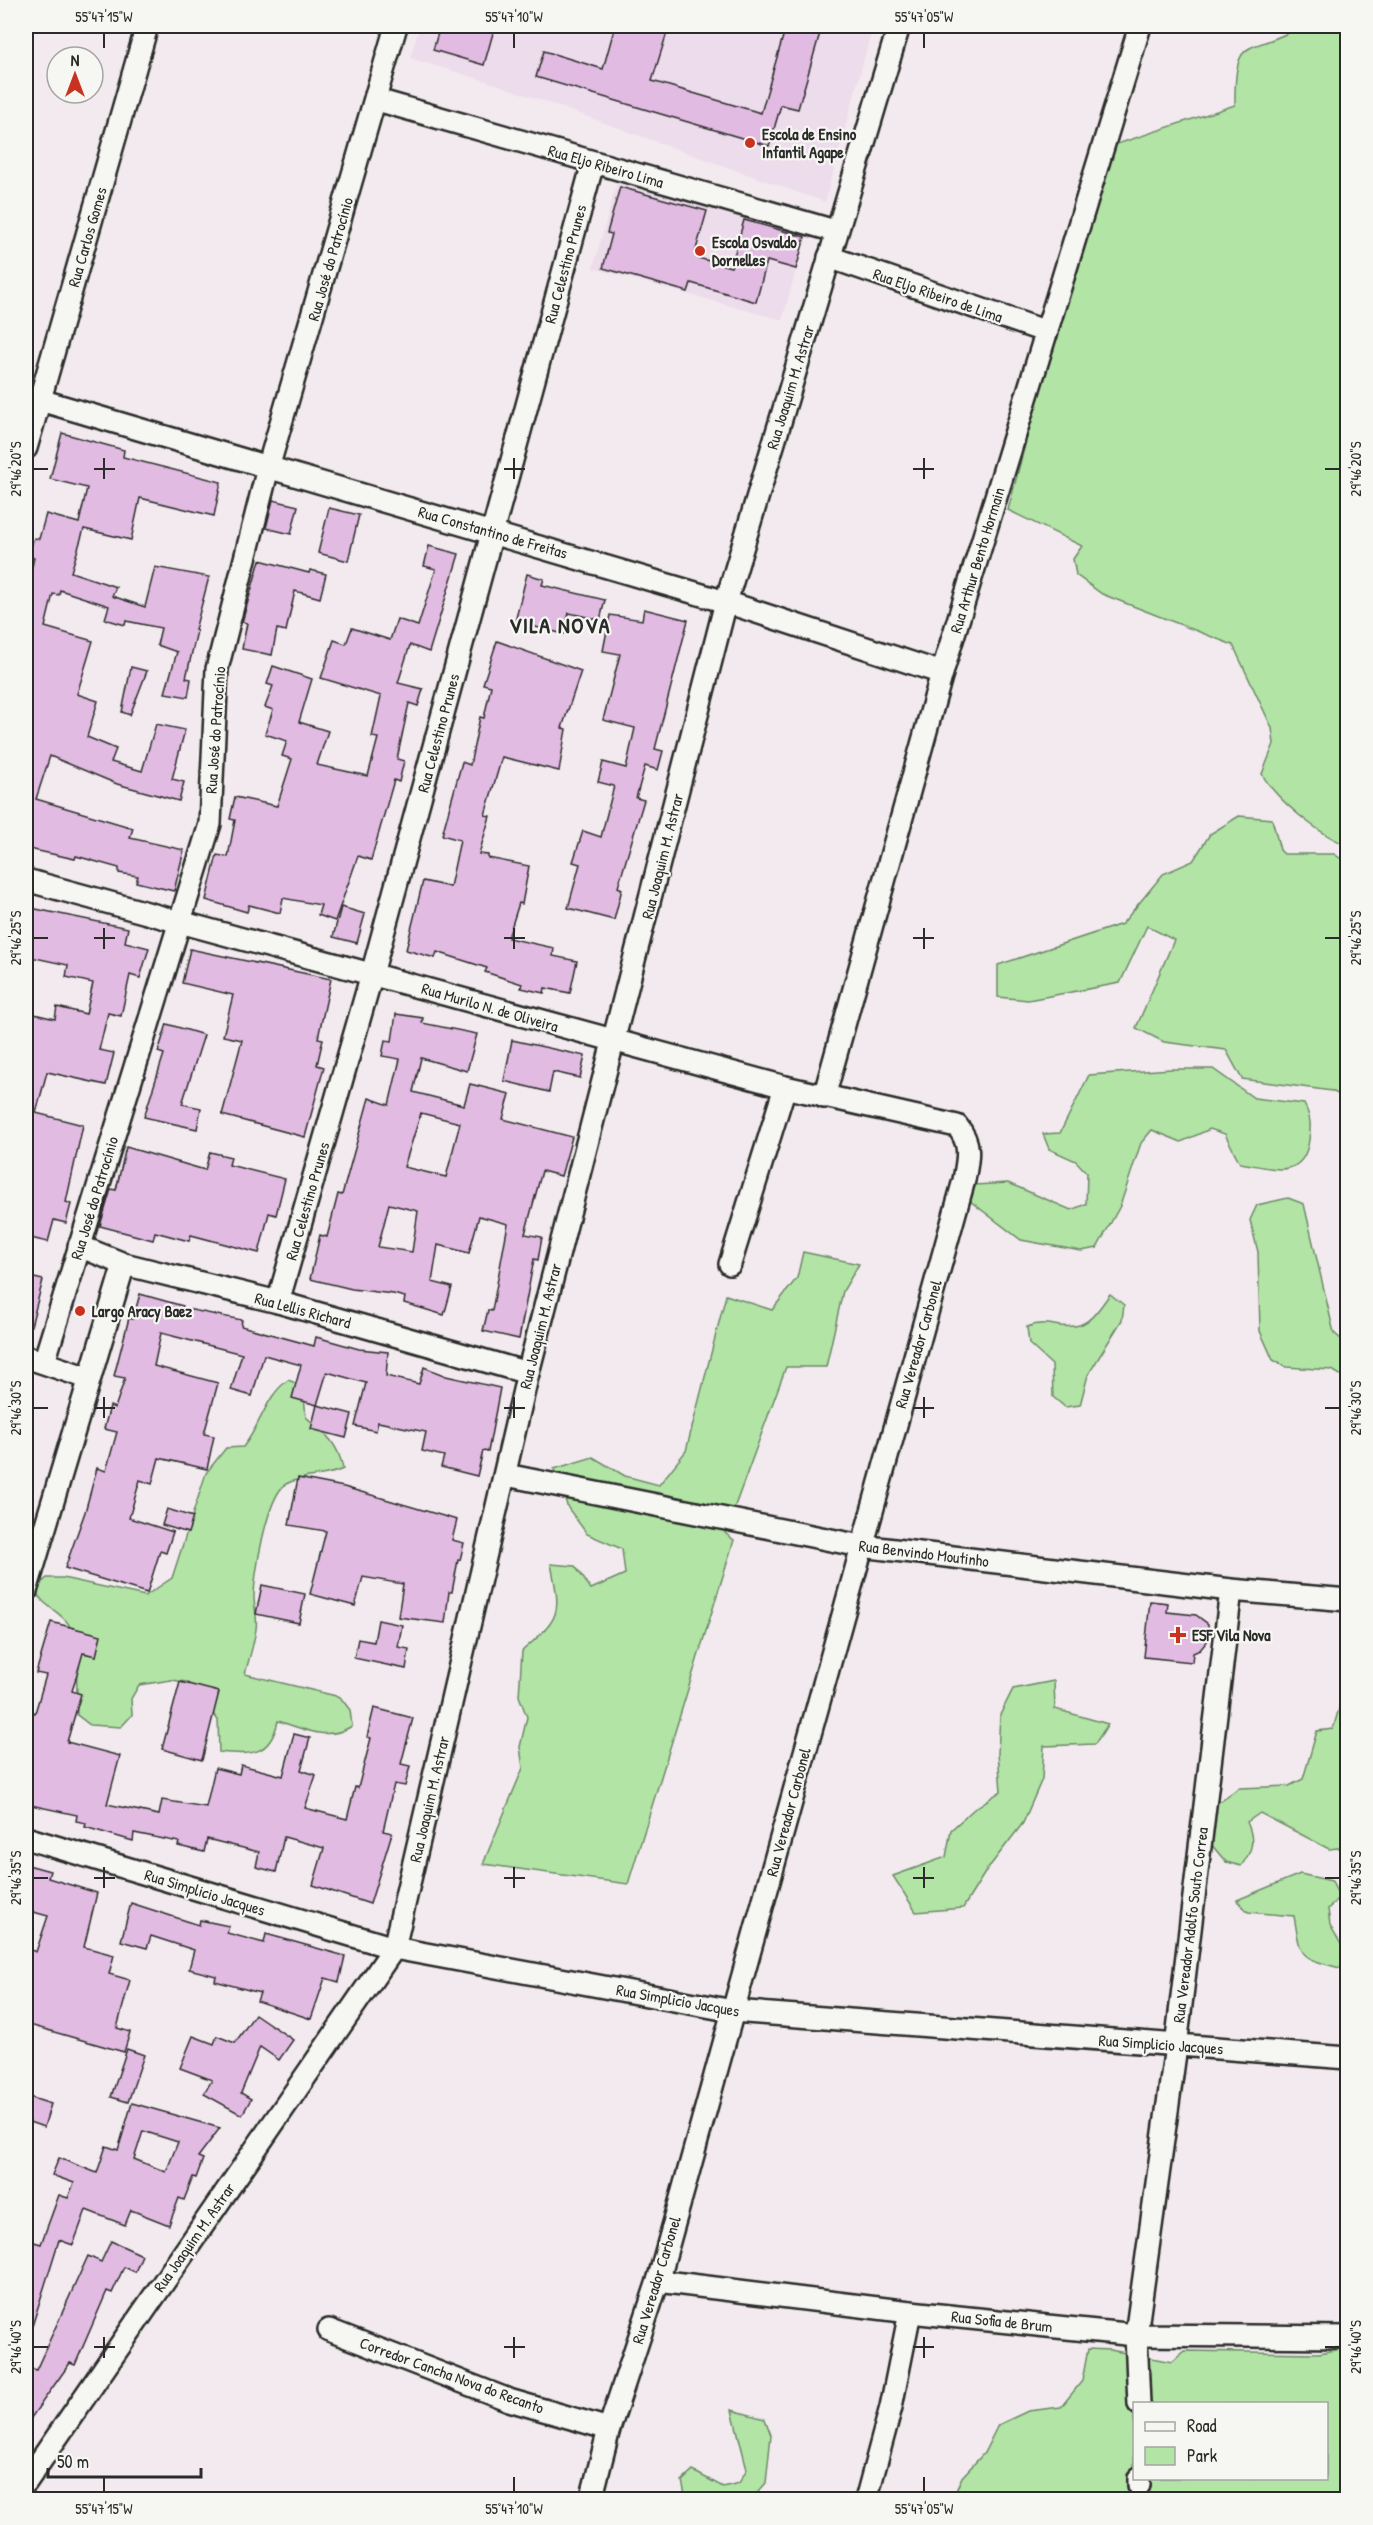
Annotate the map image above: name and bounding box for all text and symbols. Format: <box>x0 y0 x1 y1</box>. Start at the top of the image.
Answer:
text: 55°47'15"W <box>75 6 133 27</box>
text: 55°47'10"W <box>485 6 544 27</box>
text: 55°47'05"W <box>895 6 954 27</box>
north arrow <box>45 45 105 105</box>
text: N <box>71 49 80 71</box>
place label: Escola de Ensino Infantil Agape <box>762 123 857 164</box>
marker: Escola de Ensino Infantil Agape <box>743 136 757 150</box>
street label: Rua Eljo Ribeiro Lima <box>546 139 666 193</box>
street label: Rua Carlos Gomes <box>62 185 112 289</box>
street label: Rua José do Patrocínio <box>302 194 358 323</box>
street label: Rua Celestino Prunes <box>539 202 591 326</box>
place label: Escola Osvaldo Dornelles <box>712 231 797 271</box>
marker: Escola Osvaldo Dornelles <box>693 244 707 258</box>
street label: Rua Eljo Ribeiro de Lima <box>870 263 1006 327</box>
street label: Rua Joaquim M. Astrar <box>761 322 819 452</box>
text: 29°46'20"S <box>5 441 26 497</box>
text: 29°46'20"S <box>1345 441 1366 497</box>
street label: Rua Arthur Bento Hormain <box>944 484 1010 636</box>
street label: Rua Constantino de Freitas <box>416 500 570 564</box>
district label: VILA NOVA <box>509 610 611 640</box>
street label: Rua José do Patrocínio <box>200 665 230 794</box>
street label: Rua Celestino Prunes <box>412 671 464 795</box>
street label: Rua Joaquim M. Astrar <box>636 791 688 921</box>
text: 29°46'25"S <box>5 910 26 965</box>
text: 29°46'25"S <box>1345 910 1366 965</box>
street label: Rua Murilo N. de Oliveira <box>419 977 561 1037</box>
street label: Rua José do Patrocínio <box>65 1133 123 1262</box>
street label: Rua Celestino Prunes <box>280 1139 334 1263</box>
street label: Rua Joaquim M. Astrar <box>514 1261 566 1391</box>
street label: Rua Vereador Carbonel <box>889 1277 947 1411</box>
street label: Rua Lellis Richard <box>252 1287 354 1333</box>
place label: Largo Aracy Baez <box>92 1300 192 1323</box>
marker: Largo Aracy Baez <box>73 1304 87 1318</box>
text: 29°46'30"S <box>5 1380 26 1435</box>
text: 29°46'30"S <box>1345 1380 1366 1435</box>
street label: Rua Benvindo Moutinho <box>858 1534 991 1572</box>
place label: ESF Vila Nova <box>1192 1624 1271 1646</box>
marker: ESF Vila Nova <box>1169 1626 1187 1644</box>
street label: Rua Joaquim M. Astrar <box>404 1734 454 1864</box>
street label: Rua Vereador Carbonel <box>760 1744 816 1879</box>
street label: Rua Vereador Adolfo Souto Correa <box>1167 1826 1213 2024</box>
text: 29°46'35"S <box>5 1851 26 1905</box>
text: 29°46'35"S <box>1345 1851 1366 1905</box>
street label: Rua Simplicio Jacques <box>142 1863 268 1921</box>
street label: Rua Simplicio Jacques <box>615 1978 741 2022</box>
street label: Rua Simplicio Jacques <box>1098 2029 1224 2059</box>
street label: Rua Joaquim M. Astrar <box>148 2178 240 2296</box>
street label: Rua Vereador Carbonel <box>626 2213 686 2347</box>
street label: Rua Sofia de Brum <box>950 2305 1054 2337</box>
text: 29°46'40"S <box>5 2320 26 2374</box>
text: 29°46'40"S <box>1345 2320 1366 2374</box>
street label: Corredor Cancha Nova do Recanto <box>357 2331 548 2419</box>
legend <box>1133 2402 1328 2480</box>
text: Road <box>1187 2413 1217 2438</box>
scale bar <box>48 2441 201 2479</box>
text: Park <box>1187 2443 1218 2468</box>
text: 50 m <box>57 2449 89 2474</box>
text: 55°47'15"W <box>75 2498 133 2519</box>
text: 55°47'10"W <box>485 2498 544 2519</box>
text: 55°47'05"W <box>895 2498 954 2519</box>

